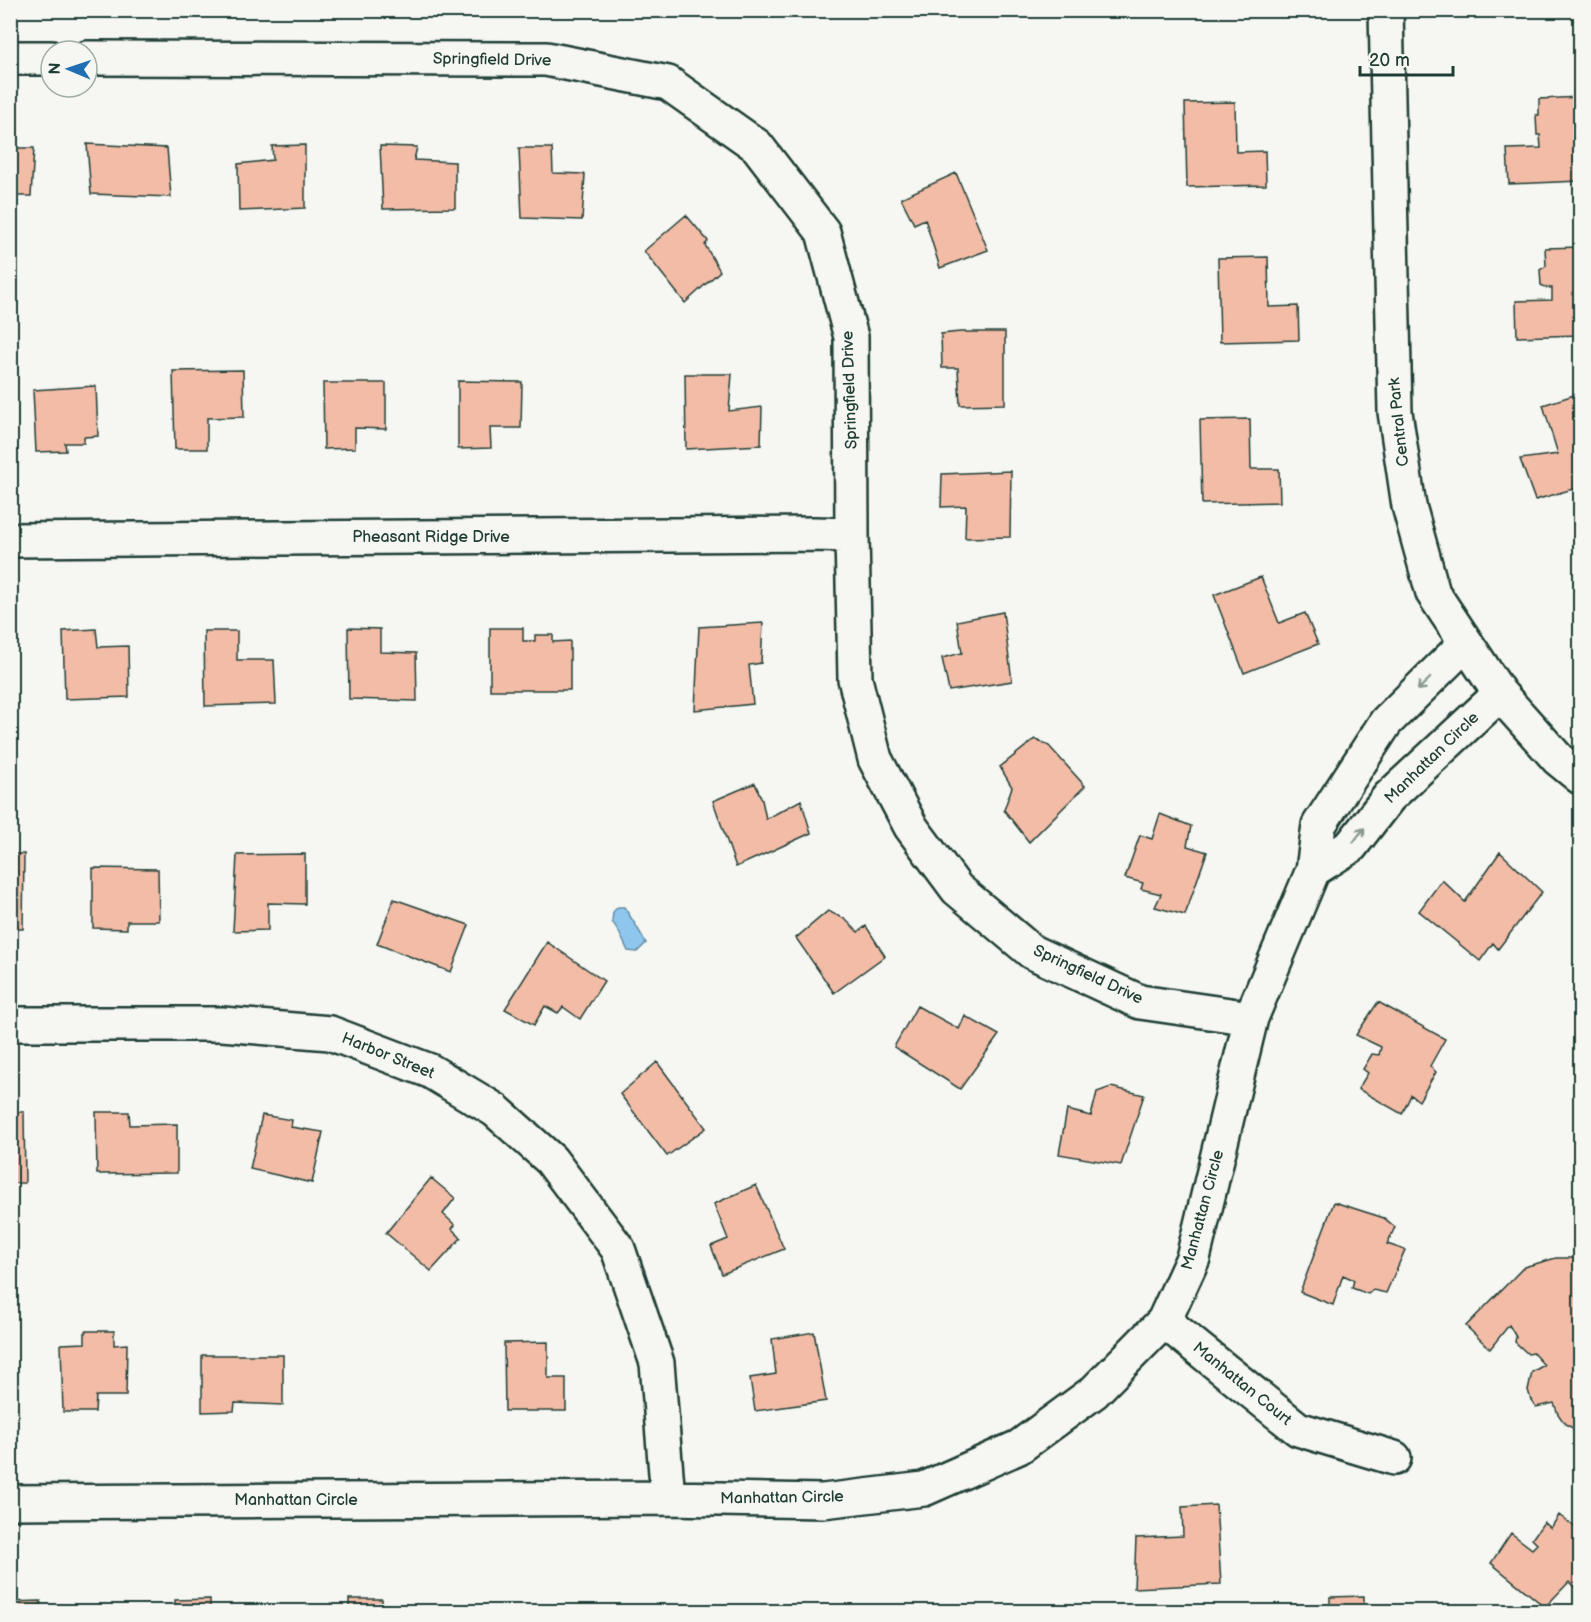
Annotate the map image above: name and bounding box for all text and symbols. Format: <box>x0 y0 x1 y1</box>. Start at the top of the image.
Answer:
north arrow <box>39 39 99 99</box>
scale bar <box>1360 39 1453 77</box>
street label: Springfield Drive <box>433 49 552 71</box>
text: 20 m <box>1369 50 1410 71</box>
text: N <box>46 62 65 75</box>
street label: Springfield Drive <box>838 330 862 450</box>
street label: Central Park <box>1385 376 1413 467</box>
street label: Pheasant Ridge Drive <box>352 528 510 547</box>
one-way arrow <box>1417 677 1432 692</box>
street label: Manhattan Circle <box>1381 708 1483 808</box>
one-way arrow <box>1353 828 1365 844</box>
street label: Springfield Drive <box>1030 941 1146 1009</box>
street label: Harbor Street <box>339 1029 437 1083</box>
street label: Manhattan Circle <box>1178 1147 1228 1272</box>
street label: Manhattan Court <box>1189 1338 1295 1430</box>
street label: Manhattan Circle <box>720 1487 844 1509</box>
street label: Manhattan Circle <box>234 1491 358 1510</box>

